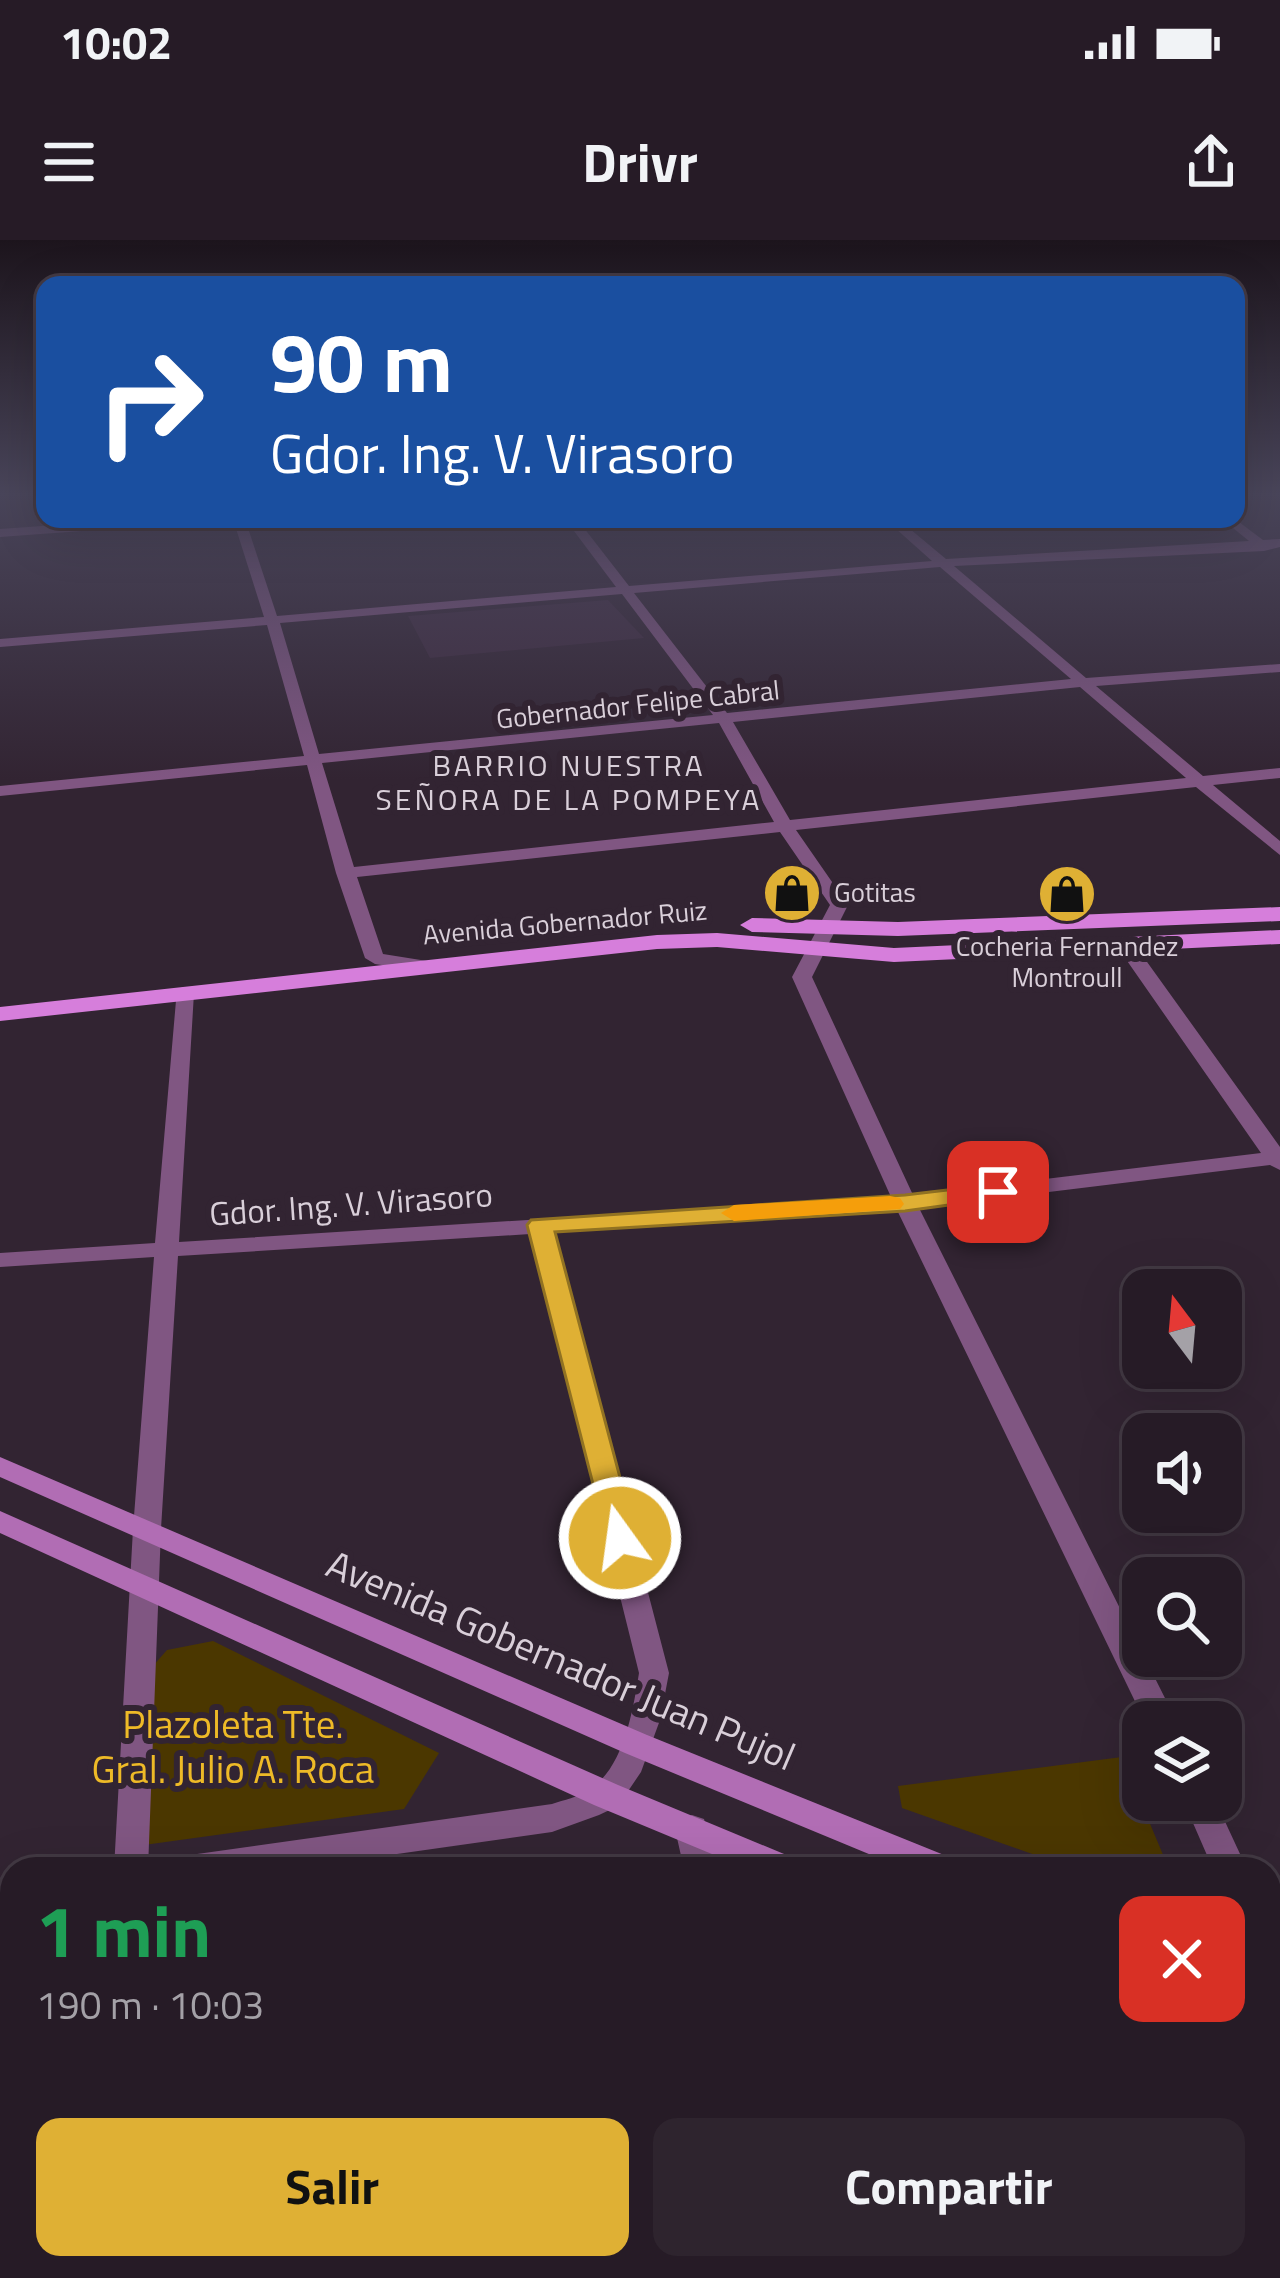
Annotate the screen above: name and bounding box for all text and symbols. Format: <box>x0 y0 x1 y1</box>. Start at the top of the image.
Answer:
text: 10:02 <box>60 8 172 76</box>
text: Drivr <box>582 121 698 203</box>
icon: menu <box>36 129 102 195</box>
icon: share <box>1178 129 1244 195</box>
text: 90 m <box>270 297 453 425</box>
icon: right <box>72 324 228 480</box>
text: Gdor. Ing. V. Virasoro <box>270 412 735 494</box>
street label: Gobernador Felipe Cabral <box>494 668 782 739</box>
district label: BARRIO NUESTRA SEÑORA DE LA POMPEYA <box>376 742 762 822</box>
shop icon: Gotitas <box>761 862 823 924</box>
shop icon: Cocheria Fernandez Montroull <box>1036 863 1098 925</box>
place label: Gotitas <box>834 871 916 912</box>
street label: Avenida Gobernador Ruiz <box>421 889 709 954</box>
place label: Cocheria Fernandez Montroull <box>956 925 1178 997</box>
pin <box>947 1141 1049 1243</box>
icon: arrive <box>965 1159 1031 1225</box>
street label: Gdor. Ing. V. Virasoro <box>208 1169 494 1239</box>
north arrow <box>1122 1269 1242 1389</box>
map controls <box>1122 1269 1242 1821</box>
button: sound <box>1122 1413 1242 1533</box>
position arrow <box>557 1475 683 1601</box>
street label: Avenida Gobernador Juan Pujol <box>318 1534 805 1785</box>
button: search <box>1122 1557 1242 1677</box>
park label: Plazoleta Tte. Gral. Julio A. Roca <box>92 1694 374 1798</box>
button: layers <box>1122 1701 1242 1821</box>
text: 1 min <box>36 1875 211 1985</box>
button: close <box>1119 1896 1245 2022</box>
text: 190 m · 10:03 <box>36 1975 264 2034</box>
button: Salir <box>36 2118 629 2256</box>
button: Compartir <box>653 2118 1245 2256</box>

